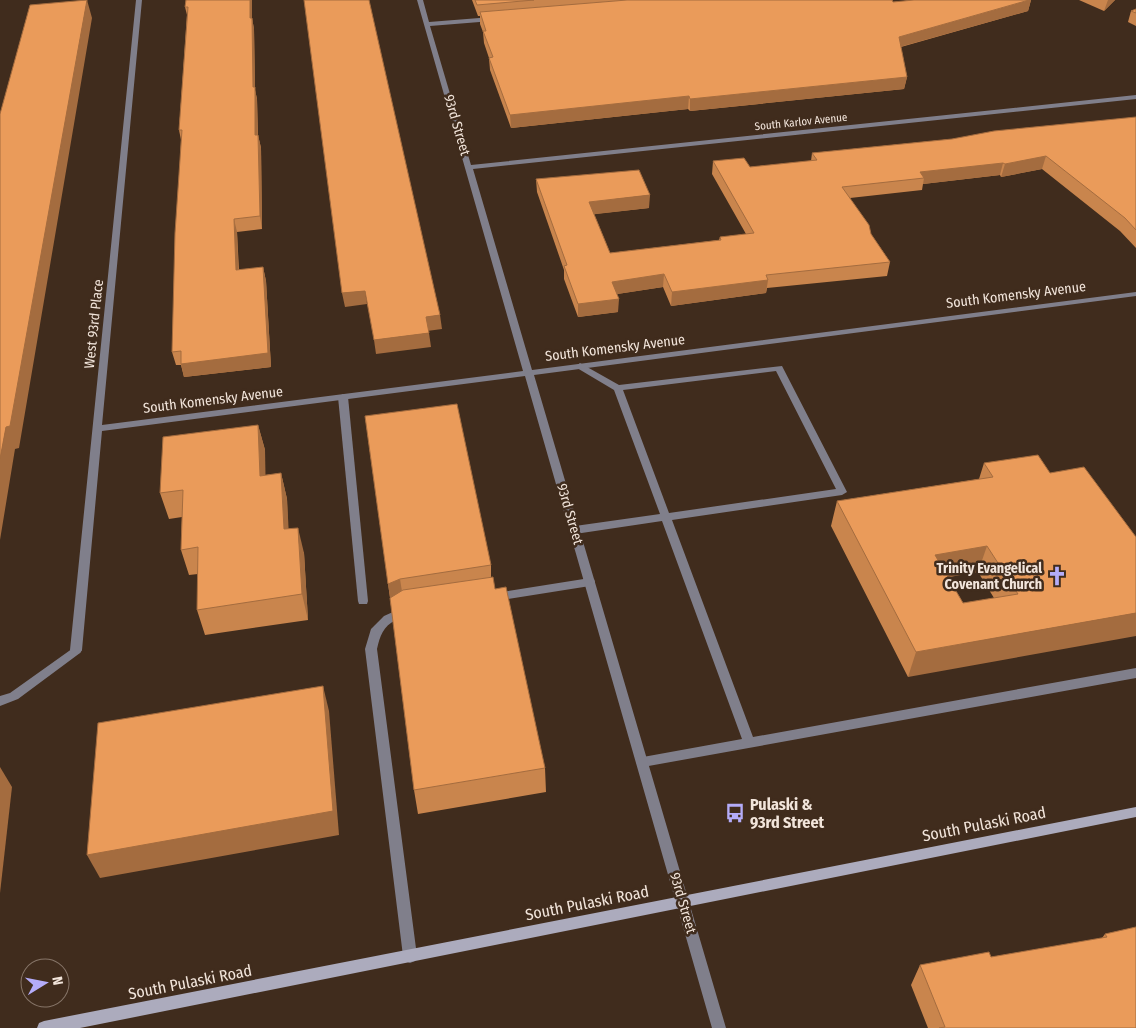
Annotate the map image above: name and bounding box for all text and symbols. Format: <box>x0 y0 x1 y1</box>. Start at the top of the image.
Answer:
street label: 93rd Street <box>440 93 474 158</box>
street label: South Karlov Avenue <box>754 111 848 133</box>
street label: South Komensky Avenue <box>945 278 1087 312</box>
street label: West 93rd Place <box>81 279 107 369</box>
street label: South Komensky Avenue <box>544 331 686 365</box>
street label: South Komensky Avenue <box>142 383 284 417</box>
street label: 93rd Street <box>553 482 587 547</box>
place label: Trinity Evangelical Covenant Church <box>937 560 1042 593</box>
church icon: Trinity Evangelical Covenant Church <box>1046 565 1068 587</box>
place label: Pulaski & 93rd Street <box>750 795 825 832</box>
bus stop icon: Pulaski & 93rd Street <box>724 802 746 824</box>
street label: South Pulaski Road <box>921 803 1047 845</box>
street label: 93rd Street <box>666 871 700 936</box>
street label: South Pulaski Road <box>524 882 650 924</box>
north arrow <box>20 958 70 1008</box>
street label: South Pulaski Road <box>127 961 253 1003</box>
text: N <box>48 975 66 986</box>

